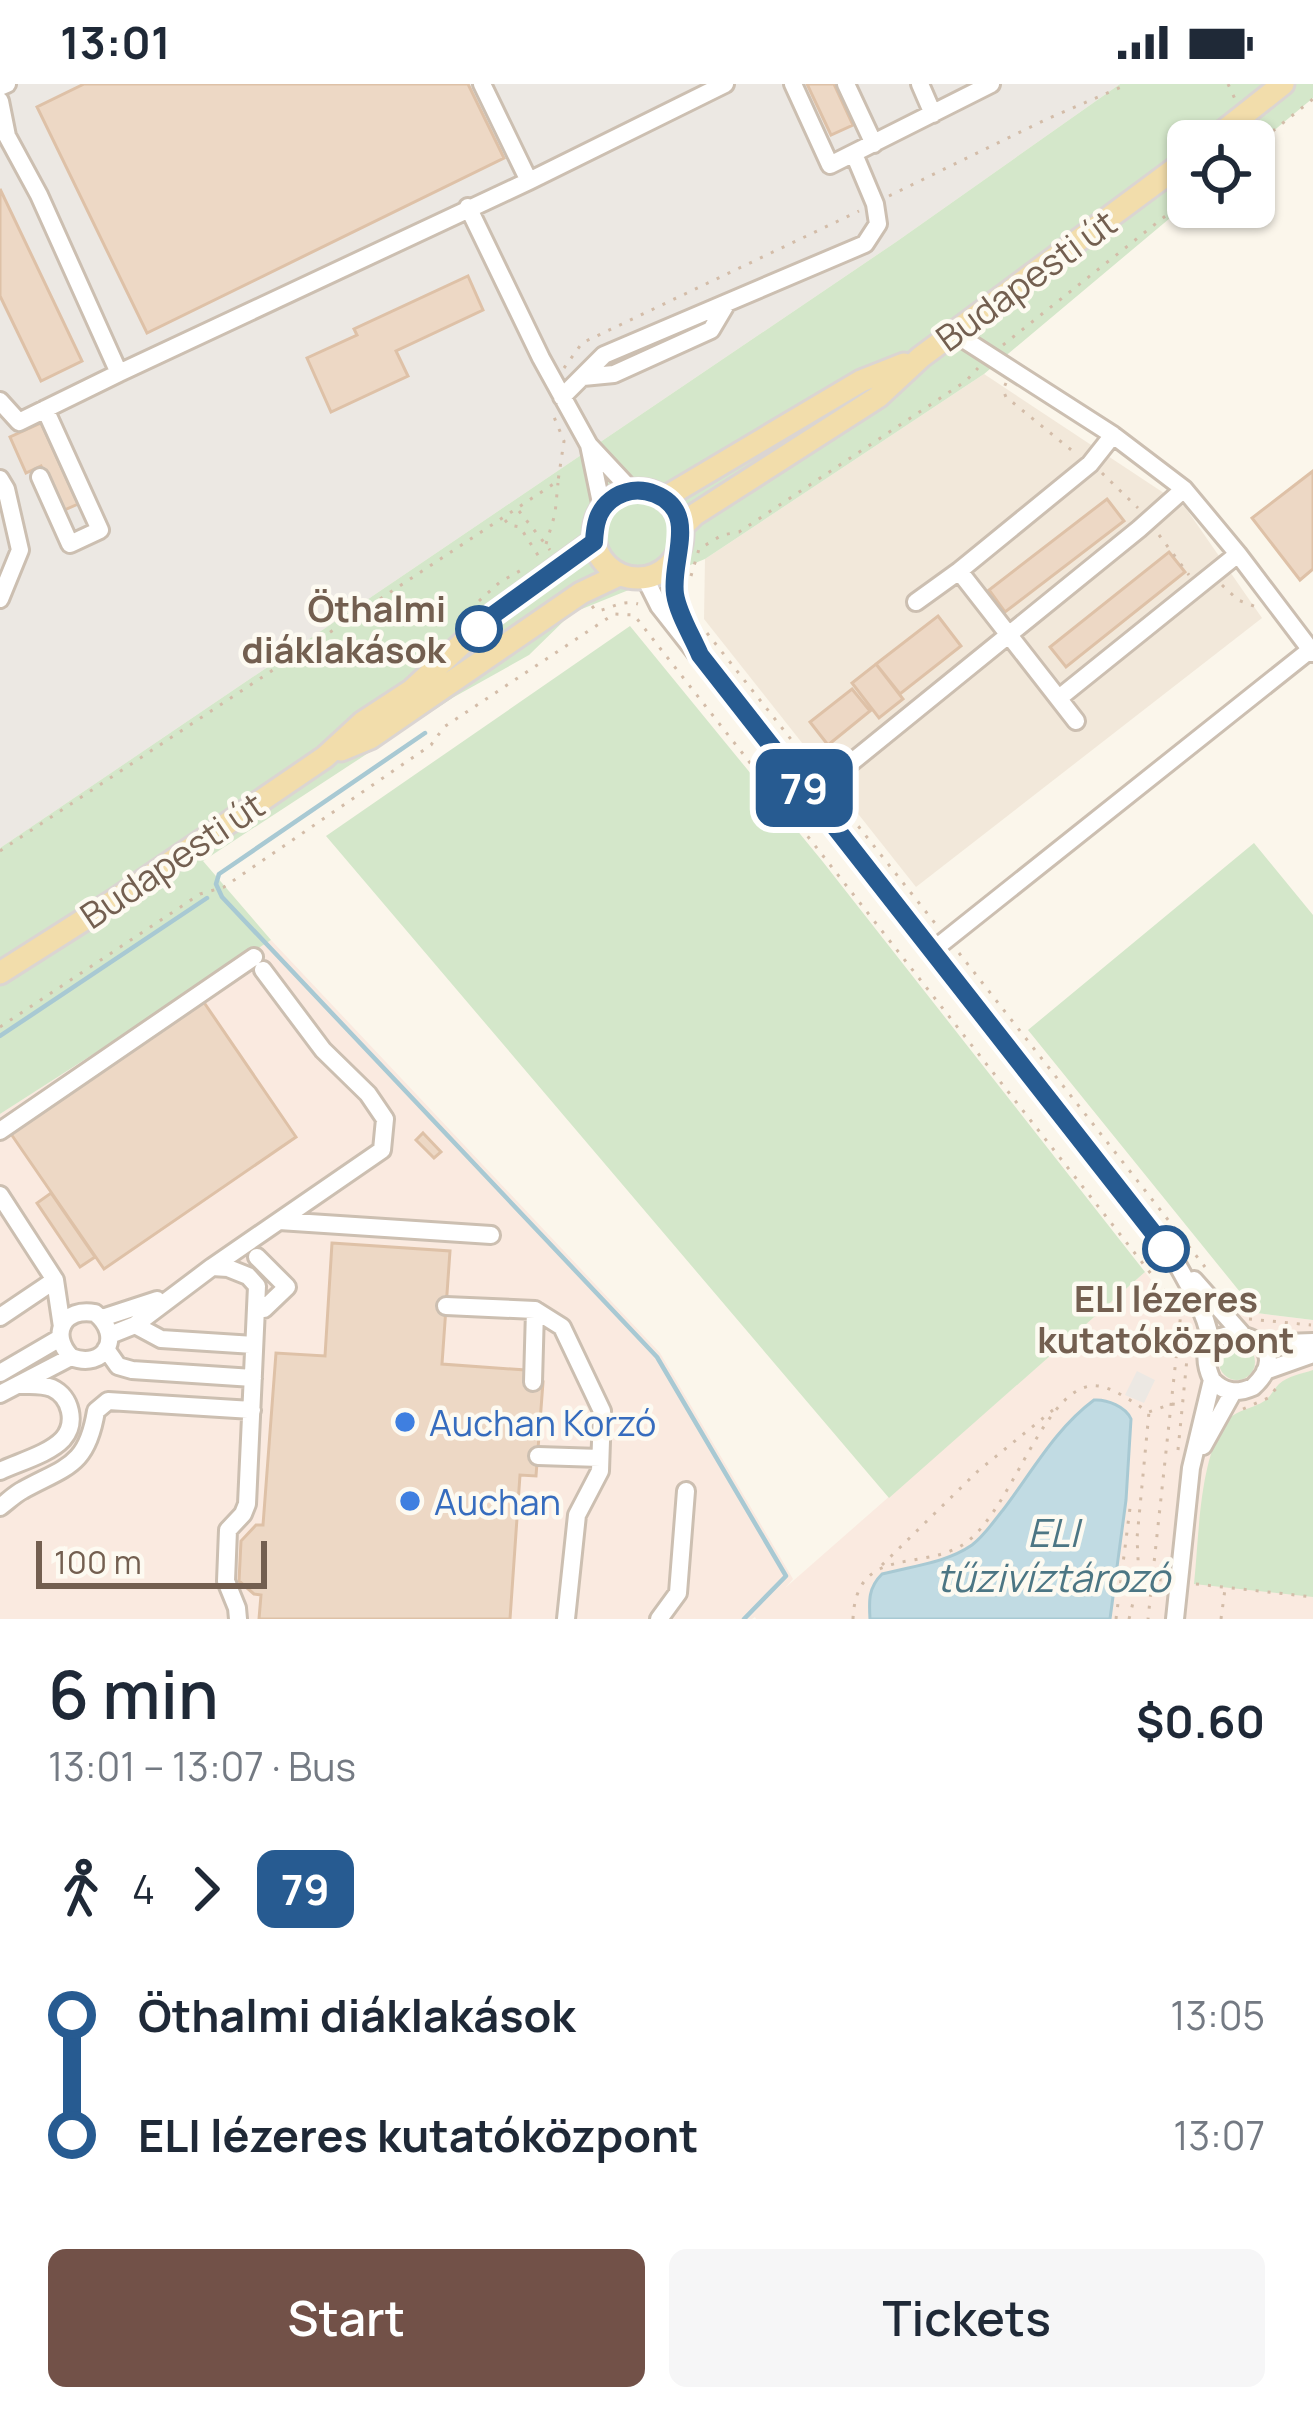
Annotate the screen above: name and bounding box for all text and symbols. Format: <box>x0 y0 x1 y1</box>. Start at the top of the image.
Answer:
text: 13:01 <box>60 11 171 73</box>
map controls <box>1167 120 1275 228</box>
button: locate <box>1167 120 1275 228</box>
street label: Budapesti út <box>926 198 1126 362</box>
place label: Öthalmi diáklakások <box>242 584 448 674</box>
marker: Öthalmi diáklakások <box>457 607 501 651</box>
line badge: 79 <box>750 749 858 827</box>
text: 79 <box>780 759 828 817</box>
street label: Budapesti út <box>70 780 274 940</box>
marker: ELI lézeres kutatóközpont <box>1144 1227 1188 1271</box>
place label: ELI lézeres kutatóközpont <box>1037 1274 1295 1364</box>
place label: Auchan Korzó <box>429 1398 656 1447</box>
marker: Auchan Korzó <box>392 1409 418 1435</box>
place label: Auchan <box>434 1477 561 1526</box>
marker: Auchan <box>397 1488 423 1514</box>
water label: ELI tűzivíztározó <box>936 1505 1172 1604</box>
scale bar <box>36 1535 267 1588</box>
text: 100 m <box>54 1539 142 1584</box>
text: 6 min <box>48 1649 218 1739</box>
text: $0.60 <box>1136 1690 1265 1752</box>
text: 13:01 – 13:07 · Bus <box>48 1739 356 1793</box>
icon: walk <box>48 1856 114 1922</box>
icon: forward <box>173 1856 239 1922</box>
text: 79 <box>281 1860 330 1918</box>
text: 4 <box>132 1862 155 1916</box>
text: Öthalmi diáklakások <box>138 1984 576 2046</box>
text: 13:05 <box>1170 1988 1265 2042</box>
text: ELI lézeres kutatóközpont <box>138 2104 699 2166</box>
text: 13:07 <box>1173 2108 1265 2162</box>
button: Start <box>48 2249 645 2387</box>
button: Tickets <box>669 2249 1265 2387</box>

